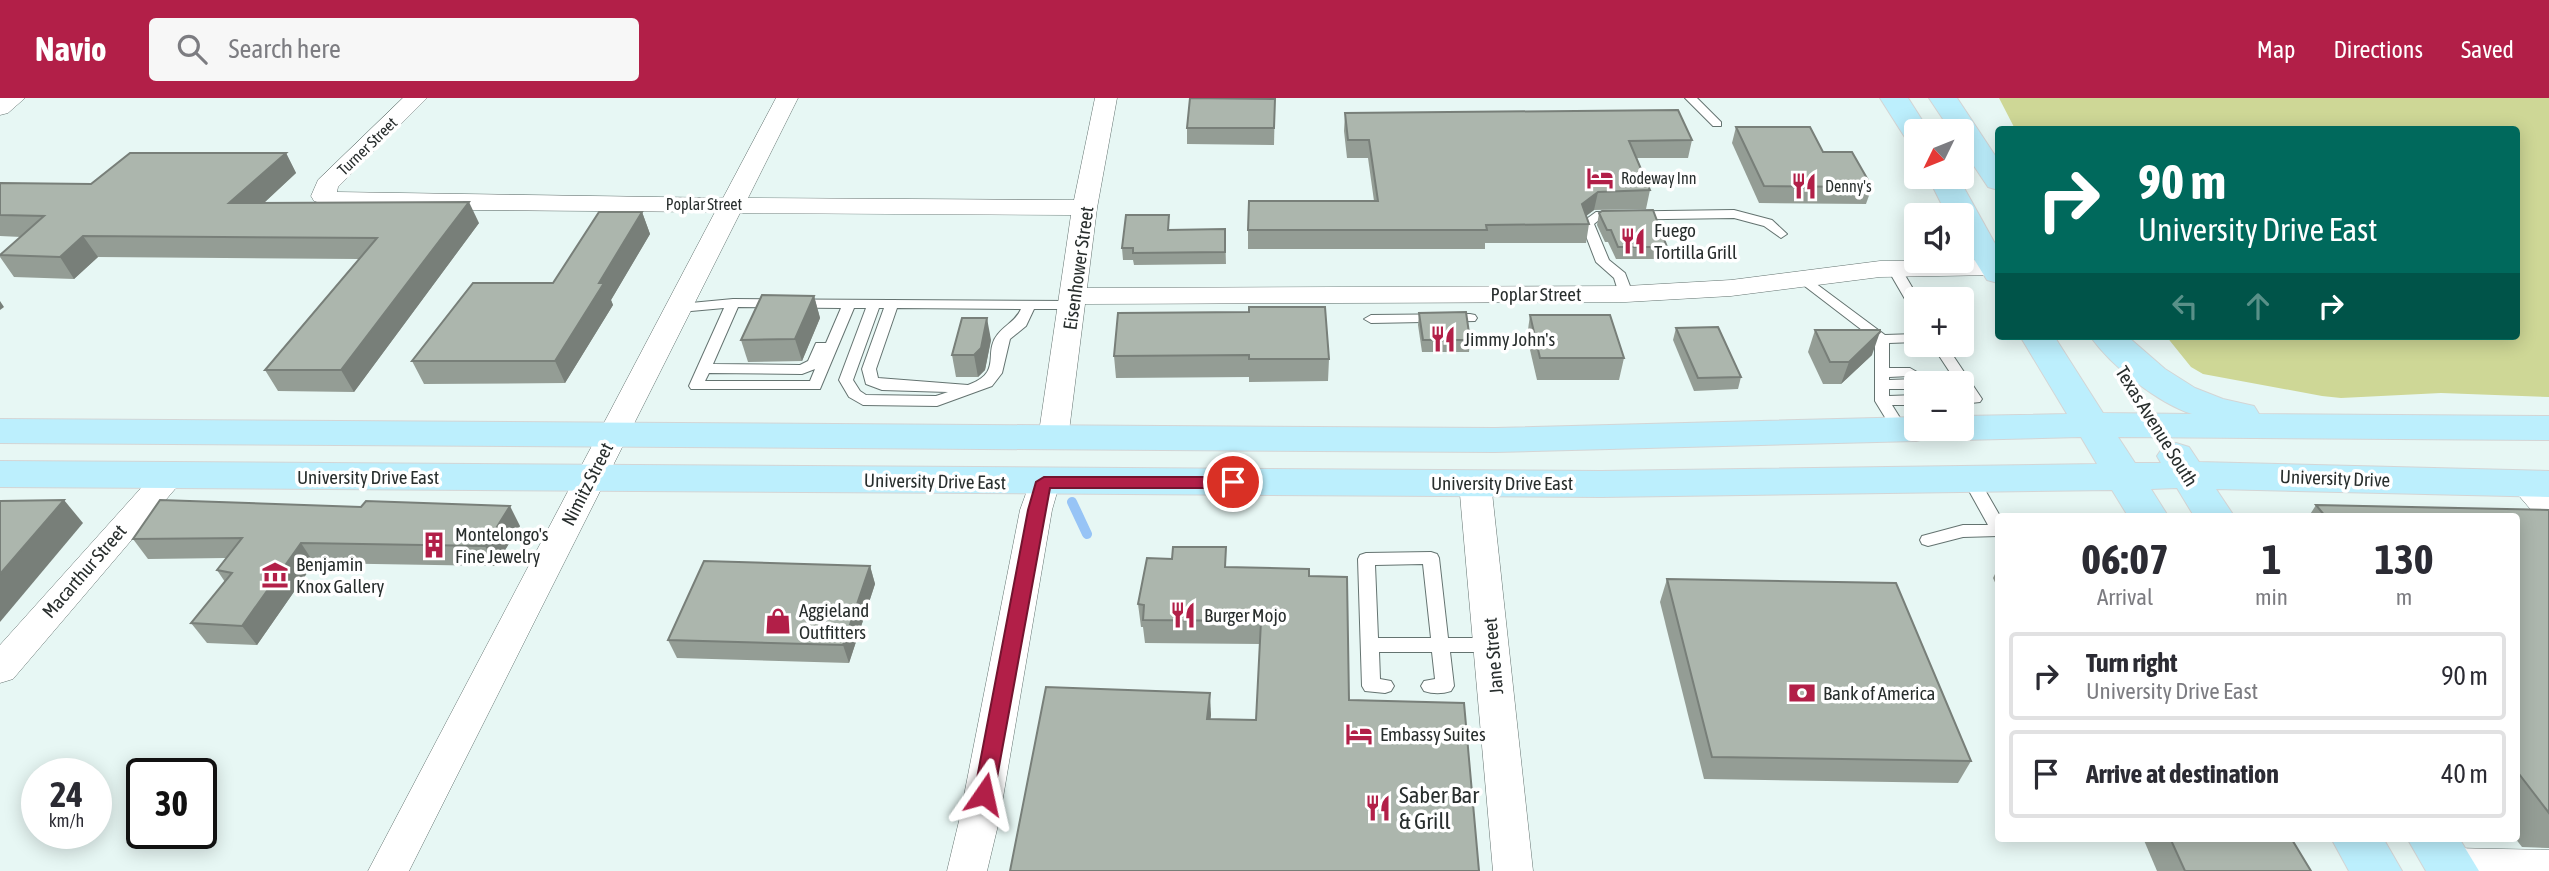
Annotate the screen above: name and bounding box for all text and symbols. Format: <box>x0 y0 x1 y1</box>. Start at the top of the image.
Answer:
search box <box>149 18 639 81</box>
text: Navio <box>35 30 107 68</box>
icon: search <box>173 30 211 68</box>
text: Search here <box>229 34 341 64</box>
text: Map <box>2257 36 2295 63</box>
text: Directions <box>2333 36 2423 63</box>
text: Saved <box>2461 36 2514 63</box>
street label: Turner Street <box>334 113 401 179</box>
north arrow <box>1904 119 1974 189</box>
map controls <box>1904 119 1974 441</box>
text: 90 m <box>2138 153 2226 209</box>
icon: right <box>2023 154 2114 245</box>
hotel icon: Rodeway Inn <box>1585 163 1615 193</box>
place label: Rodeway Inn <box>1621 169 1696 188</box>
restaurant icon: Denny's <box>1789 171 1819 201</box>
place label: Denny's <box>1825 177 1872 196</box>
street label: Poplar Street <box>666 195 743 214</box>
button: sound <box>1904 203 1974 273</box>
street label: Eisenhower Street <box>1058 205 1098 331</box>
text: University Drive East <box>2138 211 2378 248</box>
place label: Fuego Tortilla Grill <box>1654 219 1737 263</box>
restaurant icon: Fuego Tortilla Grill <box>1618 226 1648 256</box>
street label: Poplar Street <box>1491 283 1581 305</box>
button: + <box>1904 287 1974 357</box>
icon: left <box>2166 287 2204 325</box>
icon: ahead <box>2239 287 2277 325</box>
icon: right <box>2312 287 2350 325</box>
restaurant icon: Jimmy John's <box>1428 324 1458 354</box>
place label: Jimmy John's <box>1464 328 1555 350</box>
street label: Texas Avenue South <box>2111 362 2203 490</box>
button: − <box>1904 371 1974 441</box>
street label: Nimitz Street <box>557 439 617 529</box>
pin <box>1203 452 1263 512</box>
icon: arrive <box>1214 463 1252 501</box>
street label: University Drive <box>2279 465 2391 491</box>
street label: University Drive East <box>297 466 439 488</box>
street label: University Drive East <box>864 469 1006 493</box>
street label: University Drive East <box>1431 472 1573 494</box>
street label: Macarthur Street <box>37 520 131 622</box>
place label: Montelongo's Fine Jewelry <box>455 523 549 567</box>
building icon: Montelongo's Fine Jewelry <box>419 530 449 560</box>
text: 06:07 <box>2081 535 2169 583</box>
text: 1 <box>2262 535 2281 583</box>
text: 130 <box>2374 535 2434 583</box>
place label: Benjamin Knox Gallery <box>296 553 385 597</box>
museum icon: Benjamin Knox Gallery <box>260 560 290 590</box>
text: Arrival <box>2097 584 2153 610</box>
text: min <box>2255 584 2288 610</box>
text: m <box>2396 584 2412 610</box>
place label: Aggieland Outfitters <box>799 599 869 643</box>
restaurant icon: Burger Mojo <box>1168 600 1198 630</box>
place label: Burger Mojo <box>1204 604 1287 626</box>
shop icon: Aggieland Outfitters <box>763 606 793 636</box>
street label: Jane Street <box>1479 617 1507 695</box>
text: Turn right <box>2086 648 2177 678</box>
icon: right <box>2027 657 2065 695</box>
text: 90 m <box>2441 661 2488 691</box>
bank icon: Bank of America <box>1787 678 1817 708</box>
text: University Drive East <box>2086 678 2258 704</box>
place label: Bank of America <box>1823 682 1935 704</box>
hotel icon: Embassy Suites <box>1344 719 1374 749</box>
place label: Embassy Suites <box>1380 723 1486 745</box>
icon: arrive <box>2027 755 2065 793</box>
position arrow <box>947 757 1021 831</box>
speed limit sign: 30 <box>126 758 217 849</box>
text: Arrive at destination <box>2086 759 2279 789</box>
text: 40 m <box>2441 759 2488 789</box>
text: 24 <box>50 774 83 814</box>
place label: Saber Bar & Grill <box>1399 782 1480 834</box>
restaurant icon: Saber Bar & Grill <box>1363 793 1393 823</box>
text: km/h <box>49 810 84 831</box>

